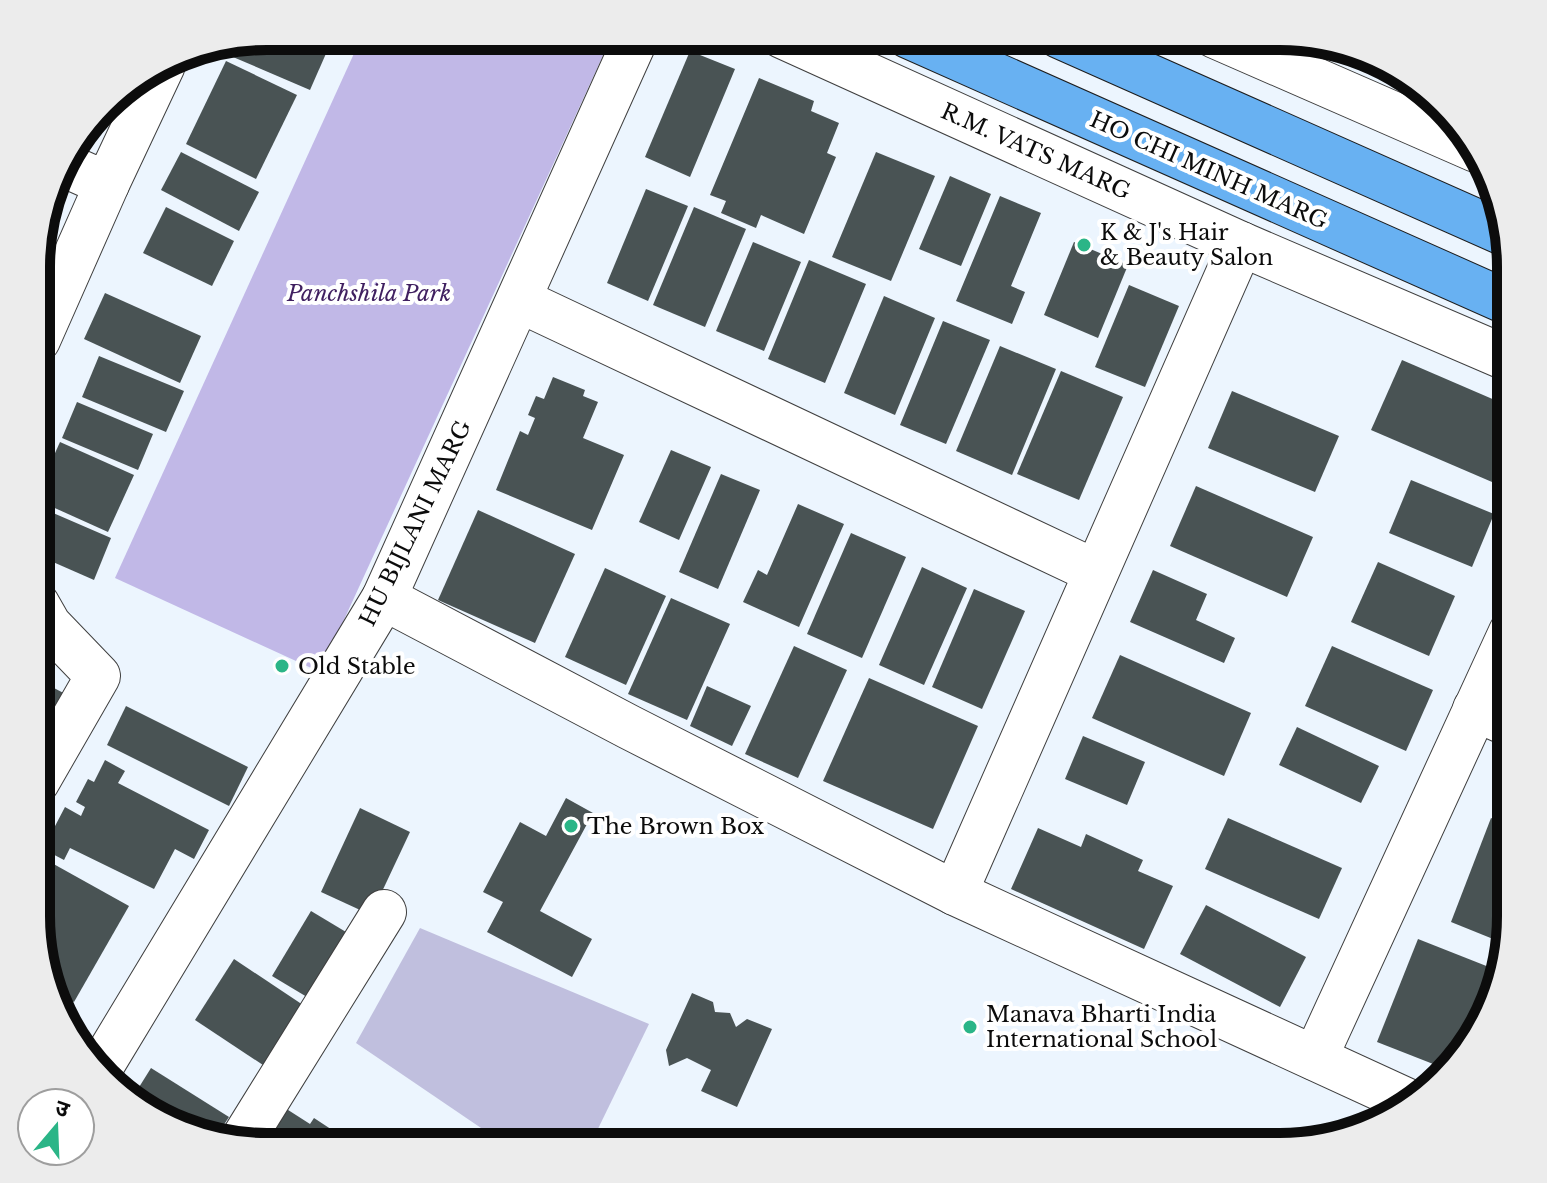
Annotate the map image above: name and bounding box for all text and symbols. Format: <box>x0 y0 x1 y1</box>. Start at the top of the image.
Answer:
street label: R.M. VATS MARG <box>937 98 1135 205</box>
street label: HO CHI MINH MARG <box>1086 106 1332 235</box>
place label: K & J's Hair & Beauty Salon <box>1100 219 1273 271</box>
marker: K & J's Hair & Beauty Salon <box>1075 236 1093 254</box>
park label: Panchshila Park <box>286 280 451 307</box>
street label: HU BIJLANI MARG <box>354 416 477 631</box>
place label: Old Stable <box>298 653 416 680</box>
marker: Old Stable <box>273 657 291 675</box>
place label: The Brown Box <box>587 813 765 840</box>
marker: The Brown Box <box>562 817 580 835</box>
place label: Manava Bharti India International School <box>986 1001 1217 1053</box>
marker: Manava Bharti India International School <box>961 1018 979 1036</box>
north arrow <box>16 1087 96 1167</box>
text: उ <box>52 1094 74 1124</box>

